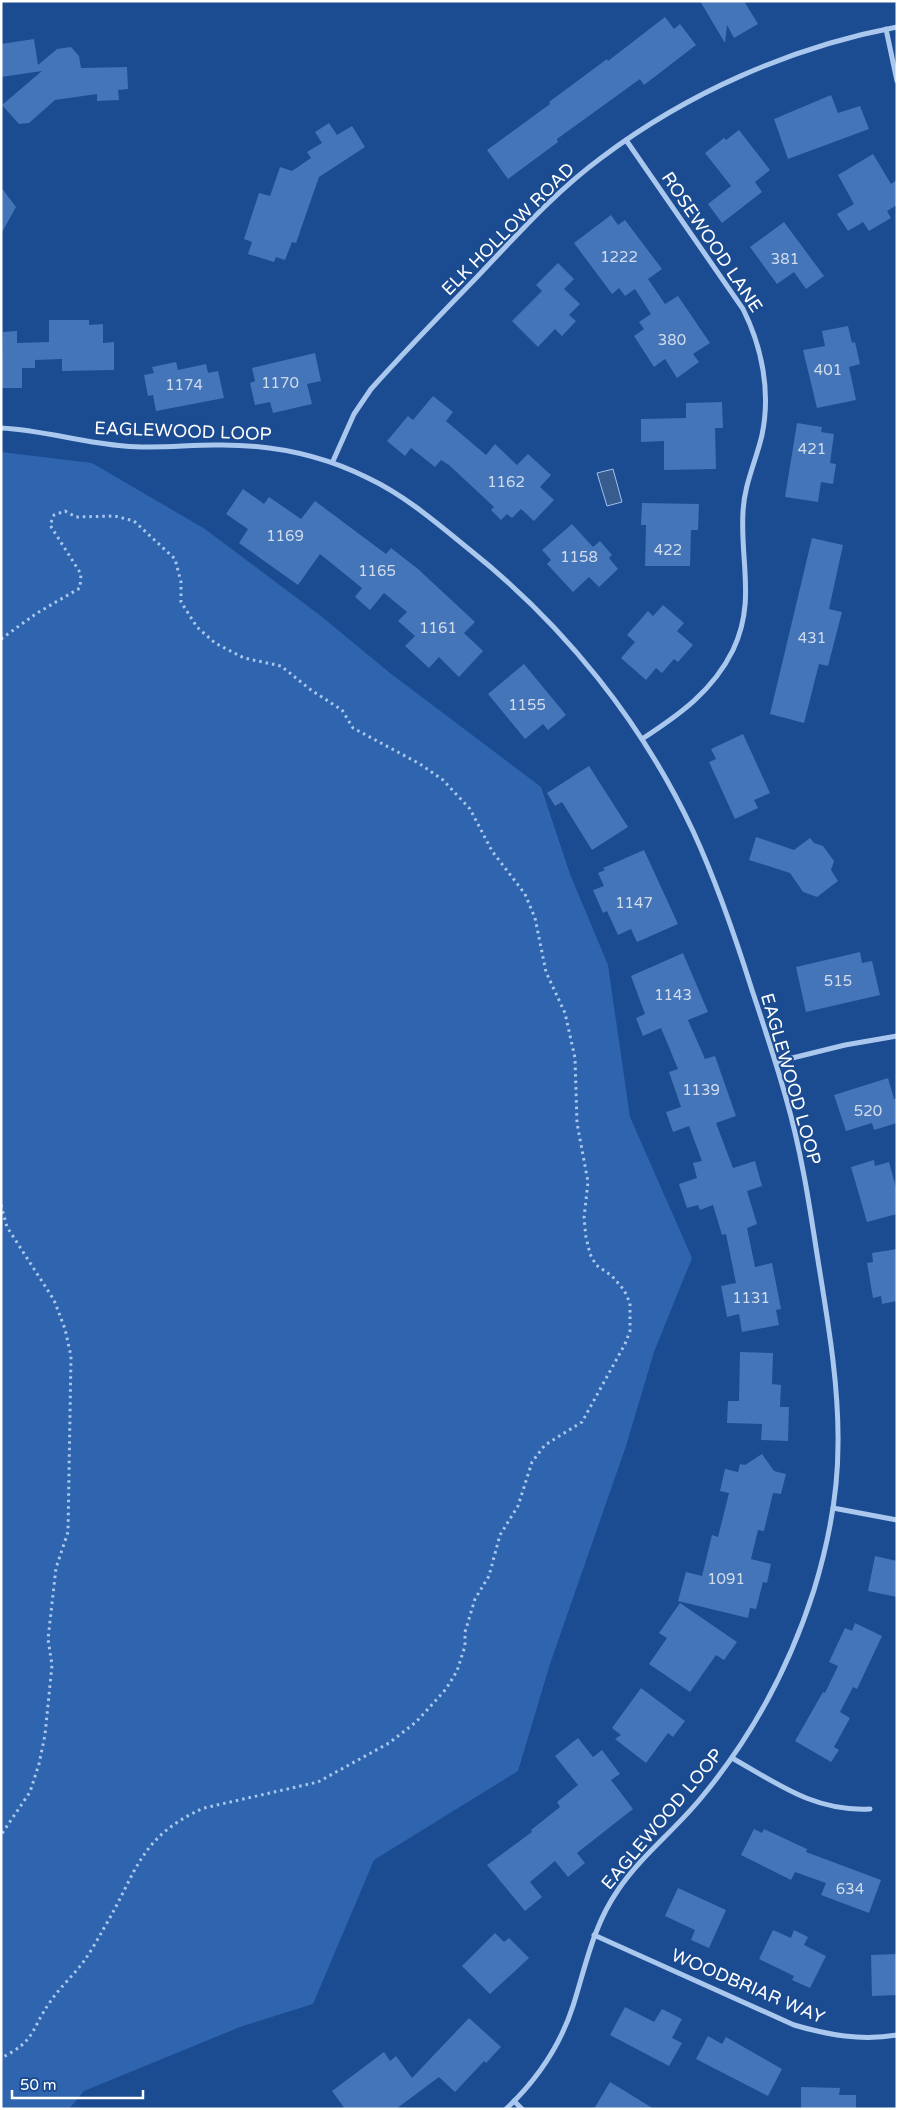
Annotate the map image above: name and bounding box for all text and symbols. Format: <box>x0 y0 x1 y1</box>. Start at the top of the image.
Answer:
street label: ELK HOLLOW ROAD <box>437 158 579 300</box>
street label: ROSEWOOD LANE <box>657 167 767 317</box>
house number: 1222 <box>600 248 638 266</box>
house number: 381 <box>771 250 799 268</box>
house number: 380 <box>658 331 686 349</box>
house number: 401 <box>814 361 842 379</box>
house number: 1170 <box>261 374 299 392</box>
house number: 1174 <box>165 376 203 394</box>
street label: EAGLEWOOD LOOP <box>94 417 272 445</box>
house number: 421 <box>798 440 826 458</box>
house number: 1162 <box>487 473 525 491</box>
house number: 1169 <box>266 527 304 545</box>
house number: 422 <box>654 541 682 559</box>
house number: 1158 <box>560 548 598 566</box>
house number: 1165 <box>358 562 396 580</box>
house number: 1161 <box>419 619 457 637</box>
house number: 431 <box>798 629 826 647</box>
house number: 1155 <box>508 696 546 714</box>
house number: 1147 <box>615 894 653 912</box>
house number: 515 <box>824 972 852 990</box>
house number: 1143 <box>654 986 692 1004</box>
street label: EAGLEWOOD LOOP <box>756 991 826 1167</box>
house number: 1139 <box>682 1081 720 1099</box>
house number: 520 <box>854 1102 882 1120</box>
house number: 1131 <box>732 1289 770 1307</box>
house number: 1091 <box>707 1570 745 1588</box>
street label: EAGLEWOOD LOOP <box>597 1744 727 1894</box>
house number: 634 <box>836 1880 864 1898</box>
street label: WOODBRIAR WAY <box>668 1944 828 2028</box>
scale bar <box>12 2068 144 2100</box>
text: 50 m <box>20 2076 57 2094</box>

